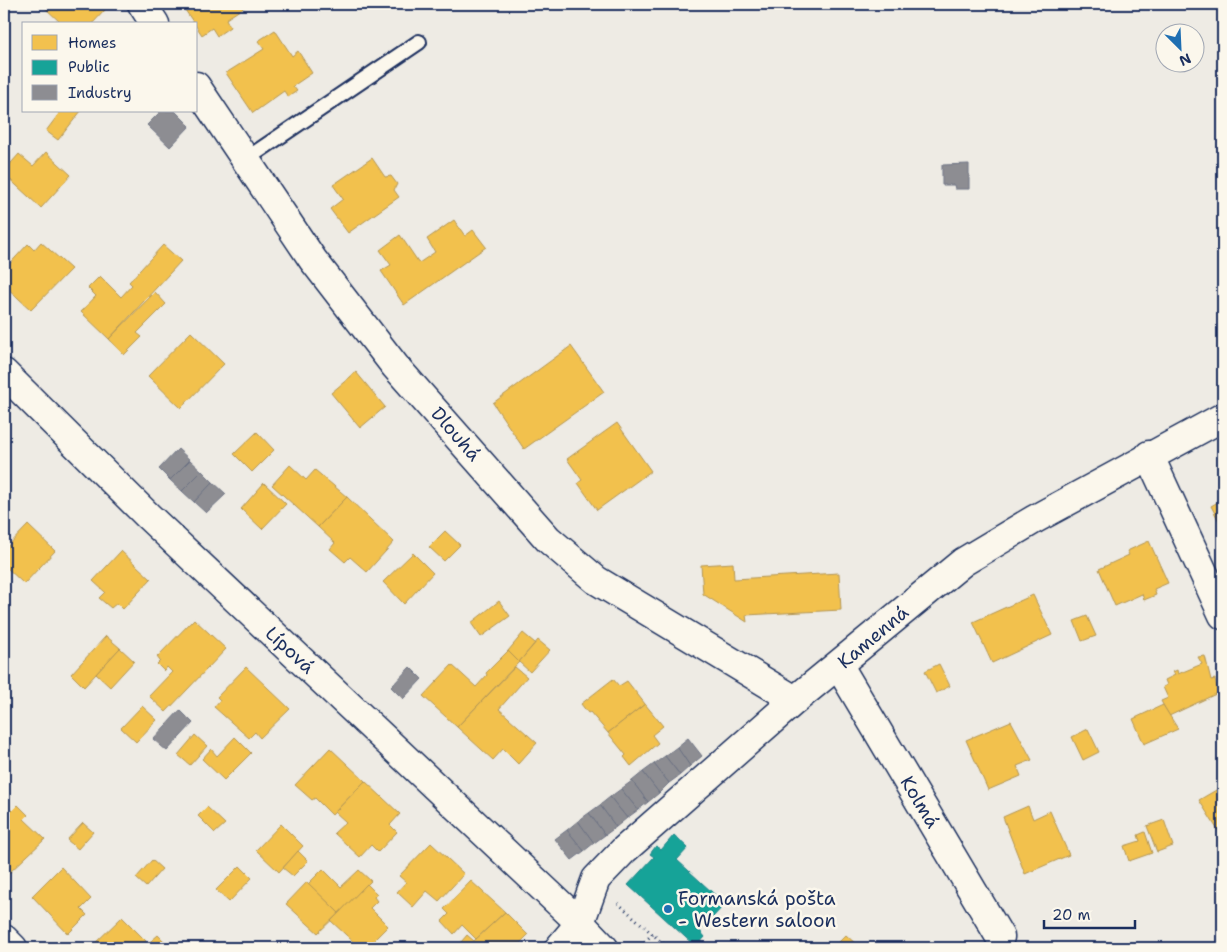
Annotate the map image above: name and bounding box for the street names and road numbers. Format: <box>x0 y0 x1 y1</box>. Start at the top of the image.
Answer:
street label: Dlouhá <box>426 402 487 467</box>
street label: Kamenná <box>832 600 914 674</box>
street label: Lípová <box>260 621 320 679</box>
street label: Kolmá <box>895 771 945 833</box>

